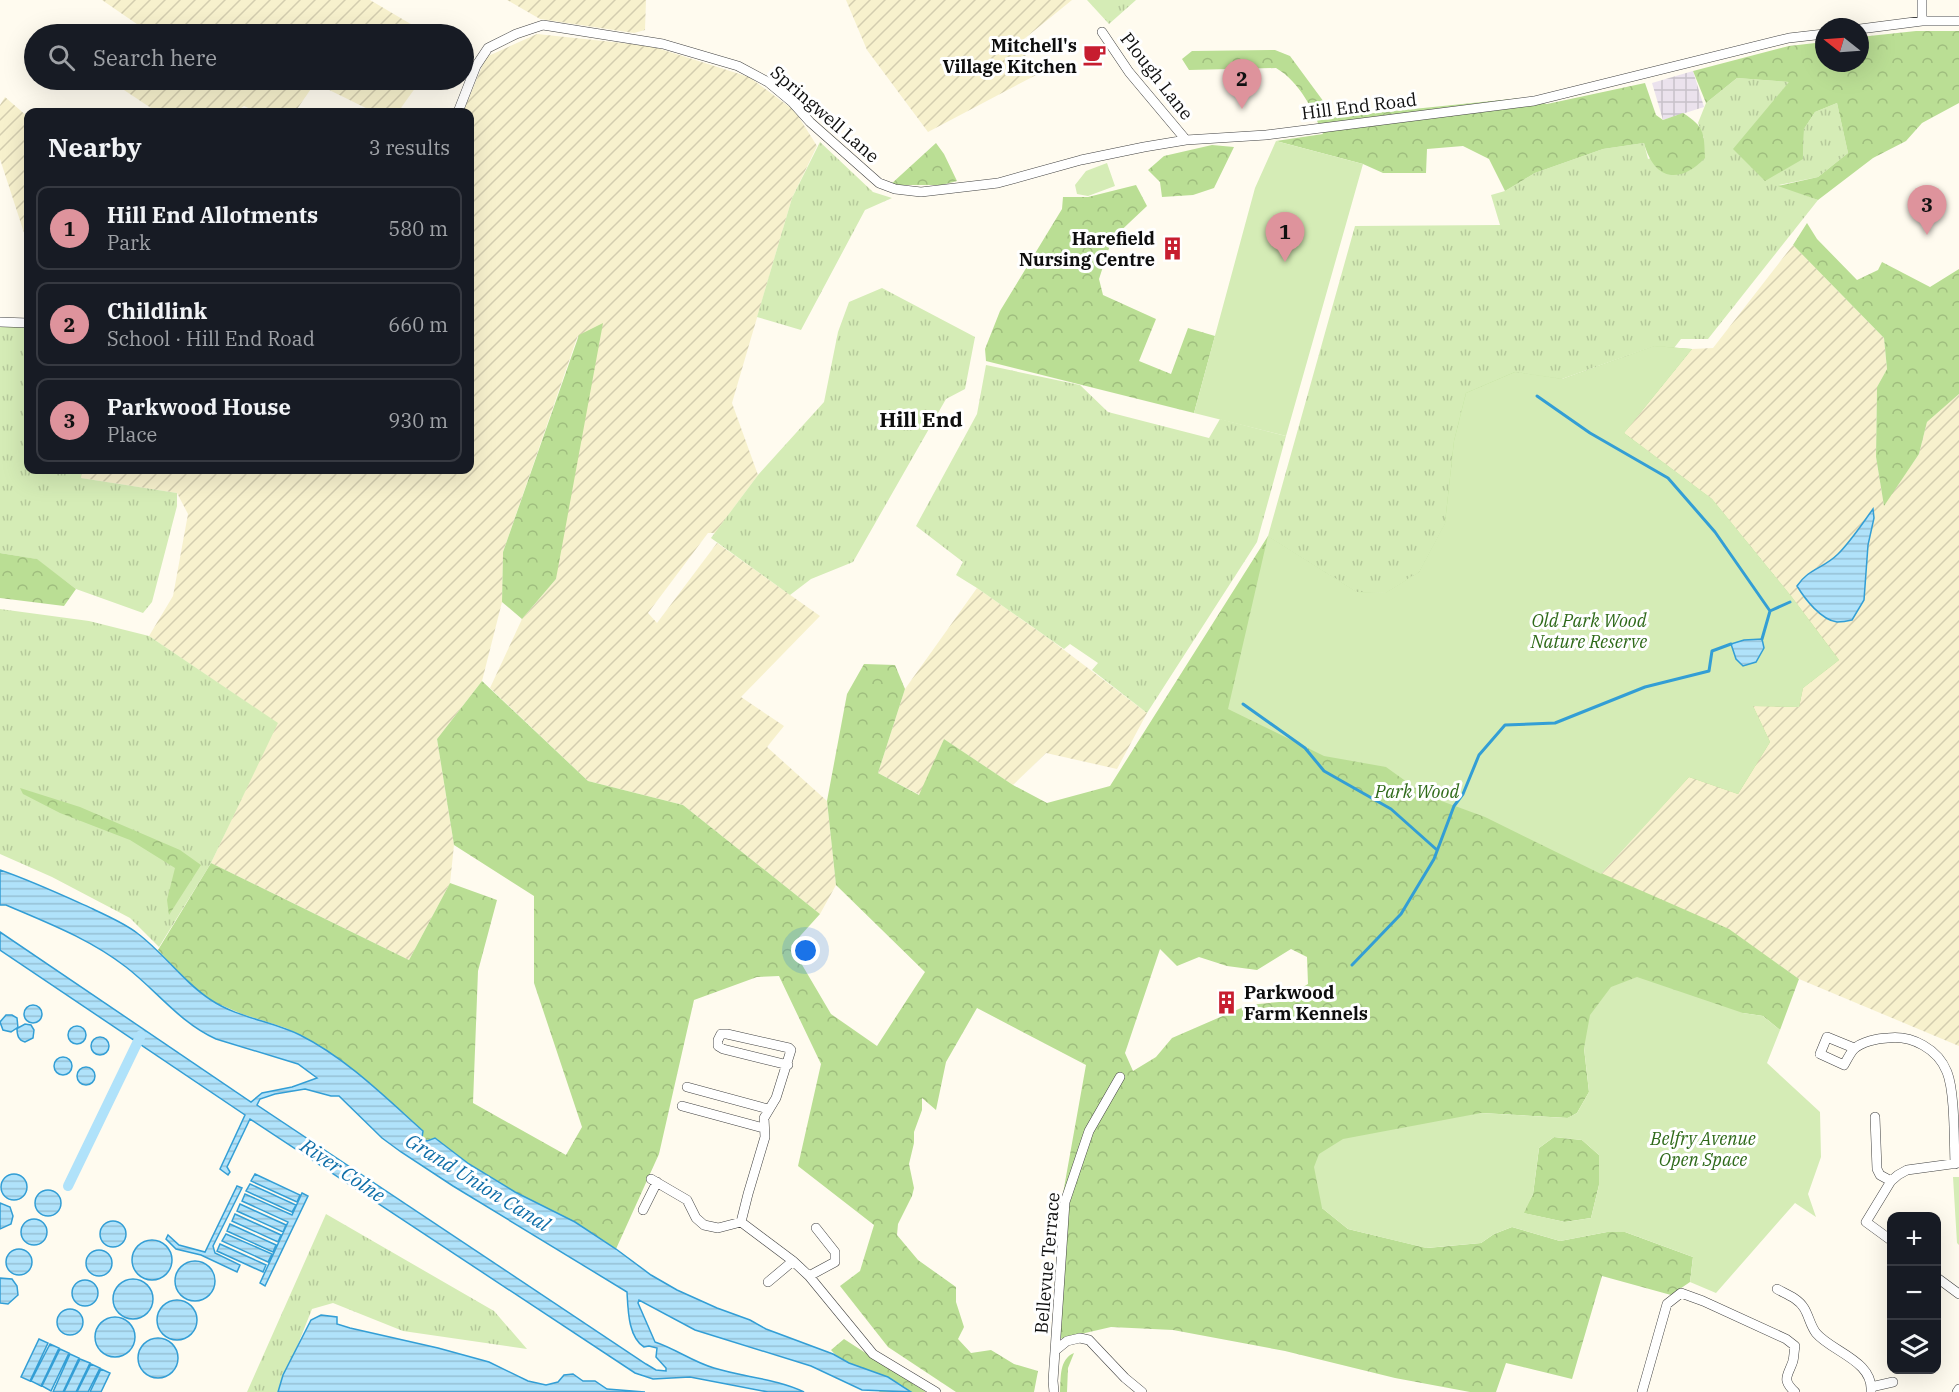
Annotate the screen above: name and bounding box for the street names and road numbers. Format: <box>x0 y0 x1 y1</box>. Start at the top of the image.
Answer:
street label: Plough Lane <box>1116 28 1198 124</box>
street label: Springwell Lane <box>766 60 884 168</box>
street label: Hill End Road <box>1300 88 1418 124</box>
street label: Bellevue Terrace <box>1029 1191 1065 1335</box>

